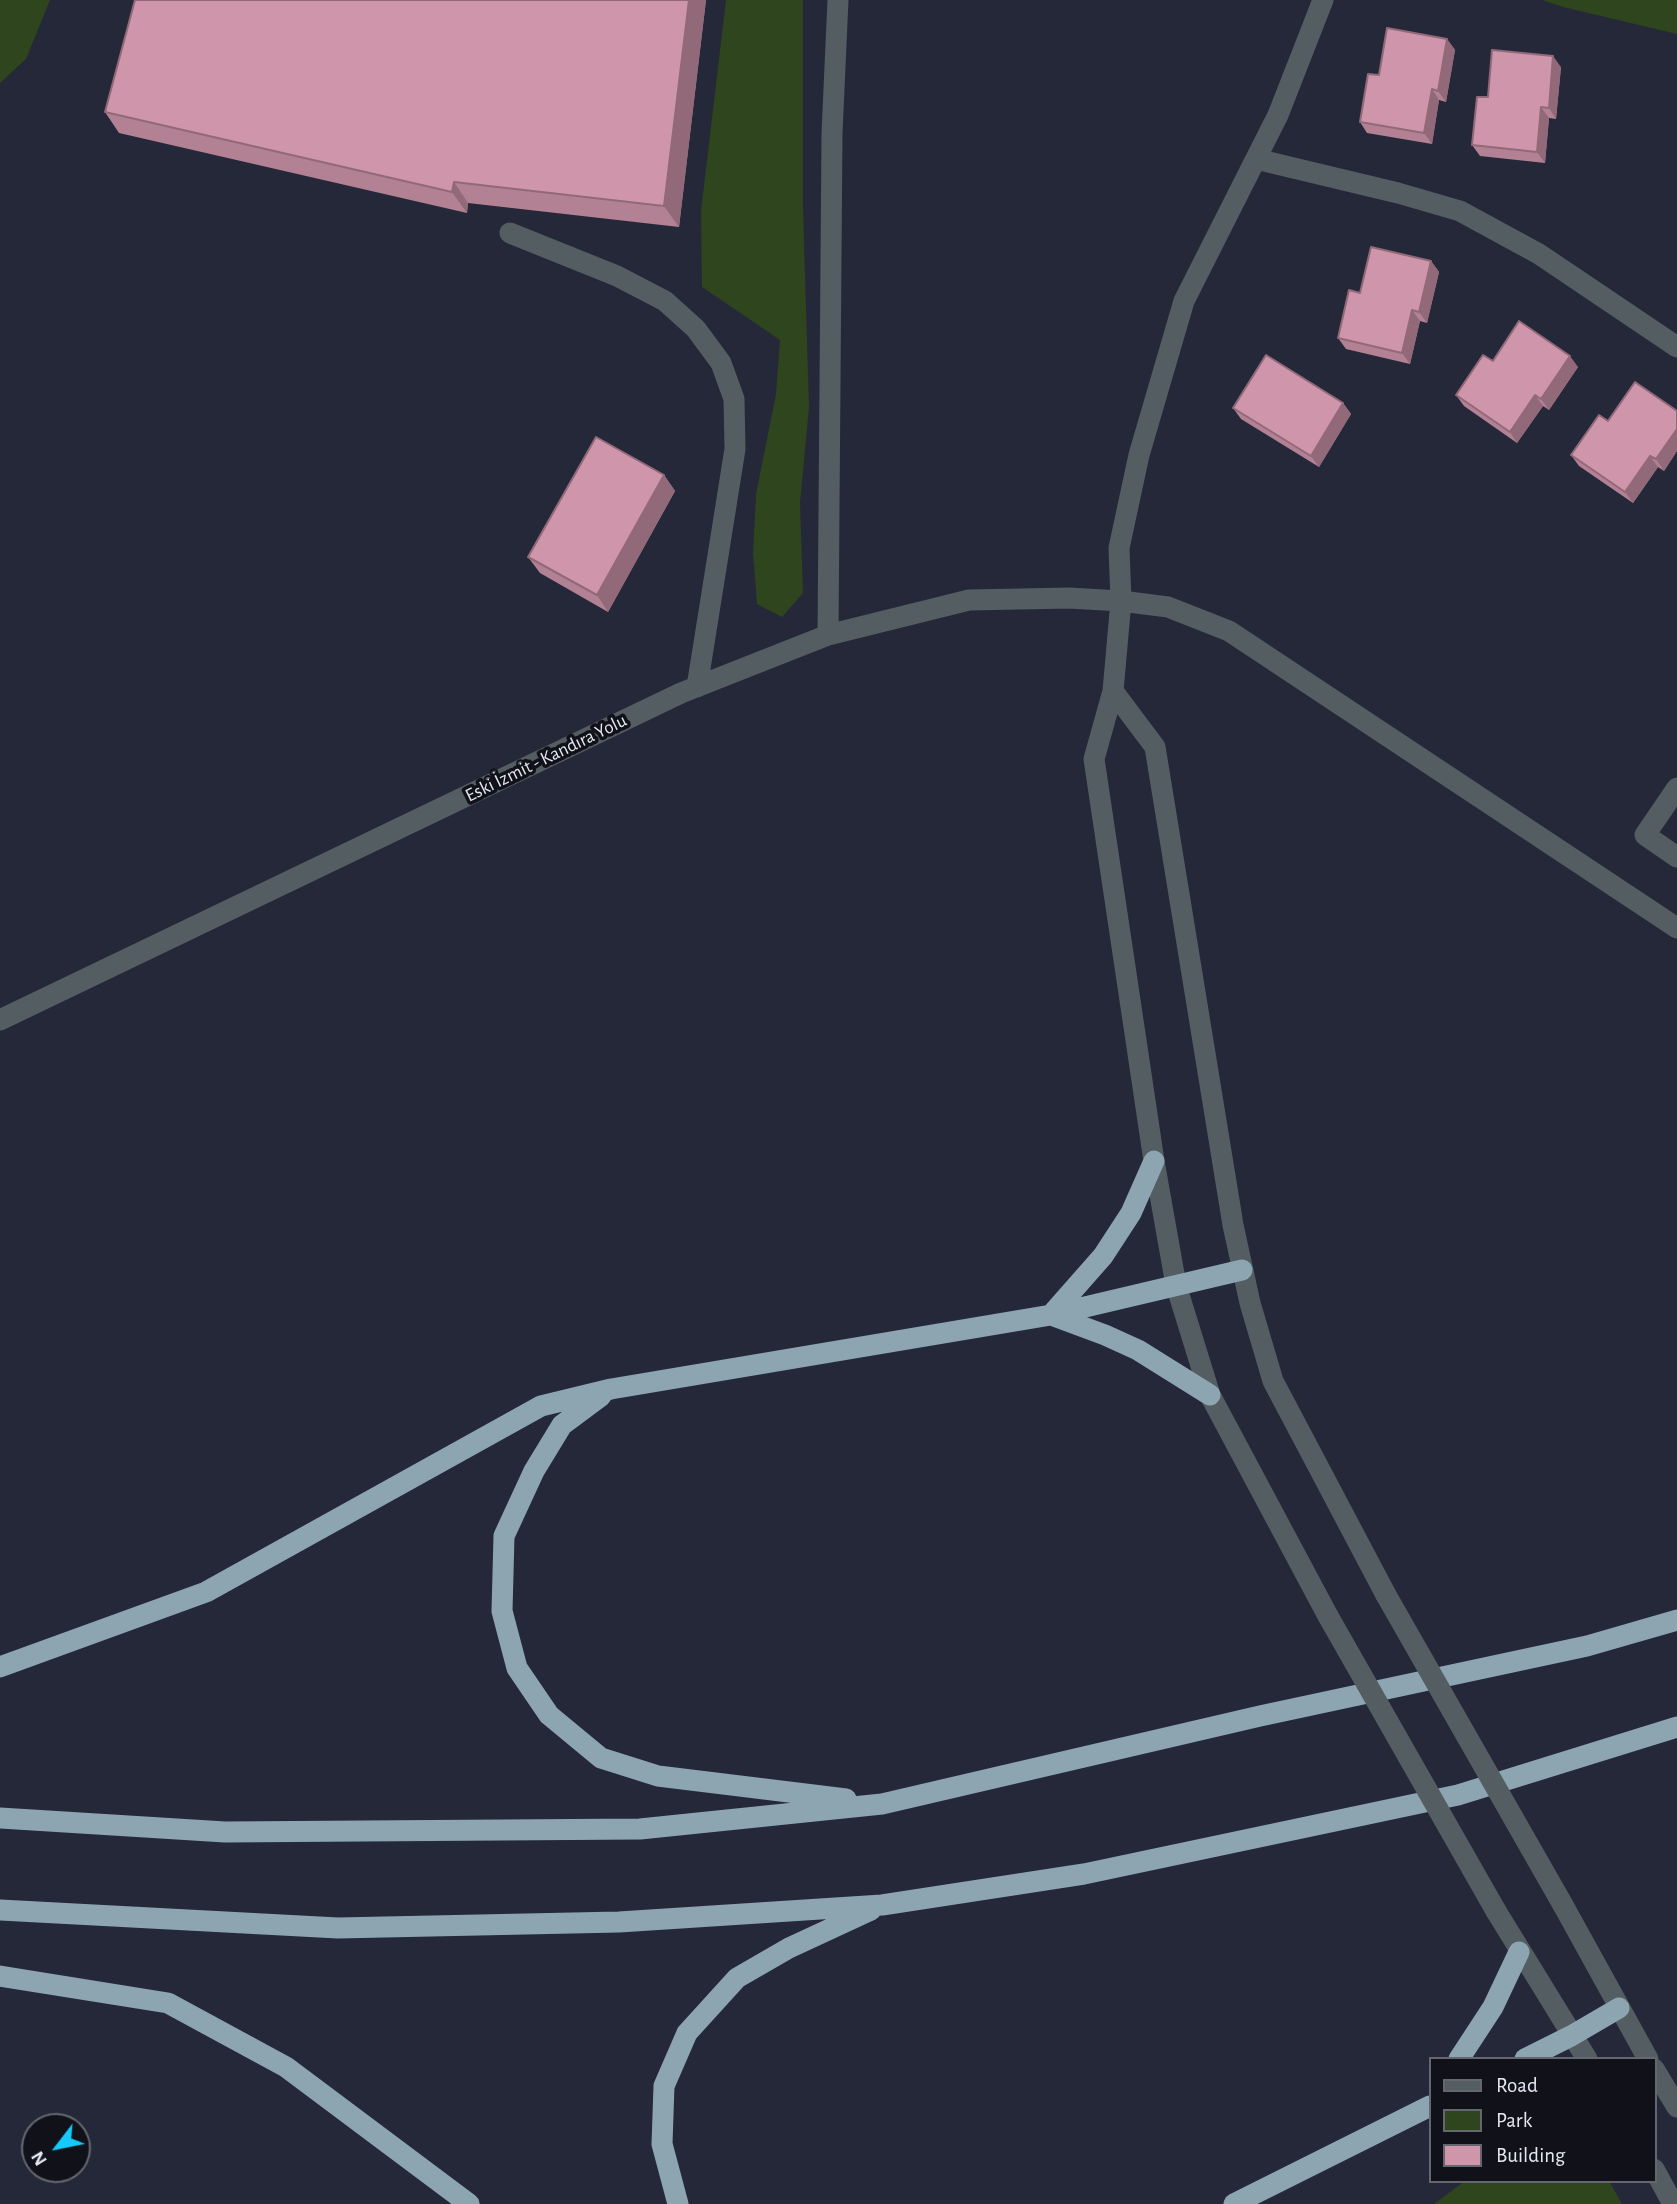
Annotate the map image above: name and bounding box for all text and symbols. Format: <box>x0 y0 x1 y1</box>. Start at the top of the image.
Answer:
street label: Eski İzmit - Kandıra Yolu <box>462 709 630 807</box>
legend <box>1428 2057 1656 2183</box>
text: Road <box>1496 2075 1538 2096</box>
text: Park <box>1496 2110 1532 2131</box>
north arrow <box>21 2113 91 2183</box>
text: Building <box>1496 2145 1565 2166</box>
text: N <box>28 2148 51 2169</box>

